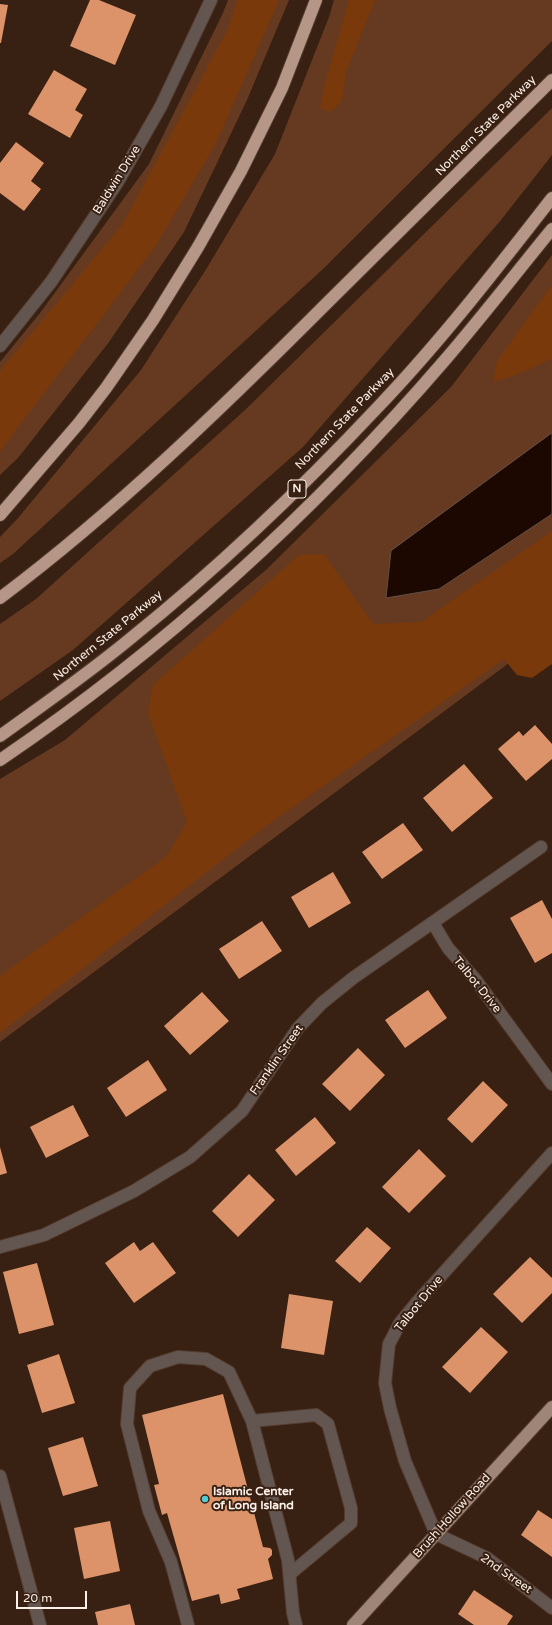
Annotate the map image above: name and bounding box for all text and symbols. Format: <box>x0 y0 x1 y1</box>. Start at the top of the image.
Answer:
street label: Northern State Parkway <box>433 73 539 179</box>
street label: Baldwin Drive <box>90 143 144 217</box>
street label: Northern State Parkway <box>293 365 397 473</box>
road number: N <box>288 480 306 498</box>
street label: Northern State Parkway <box>51 588 165 684</box>
street label: Talbot Drive <box>450 954 504 1016</box>
street label: Franklin Street <box>247 1022 307 1098</box>
street label: Talbot Drive <box>392 1273 446 1335</box>
street label: Brush Hollow Road <box>410 1471 494 1561</box>
place label: Islamic Center of Long Island <box>213 1485 294 1513</box>
marker: Islamic Center of Long Island <box>200 1494 210 1504</box>
street label: 2nd Street <box>477 1551 535 1597</box>
scale bar <box>18 1583 89 1609</box>
text: 20 m <box>23 1591 52 1605</box>

